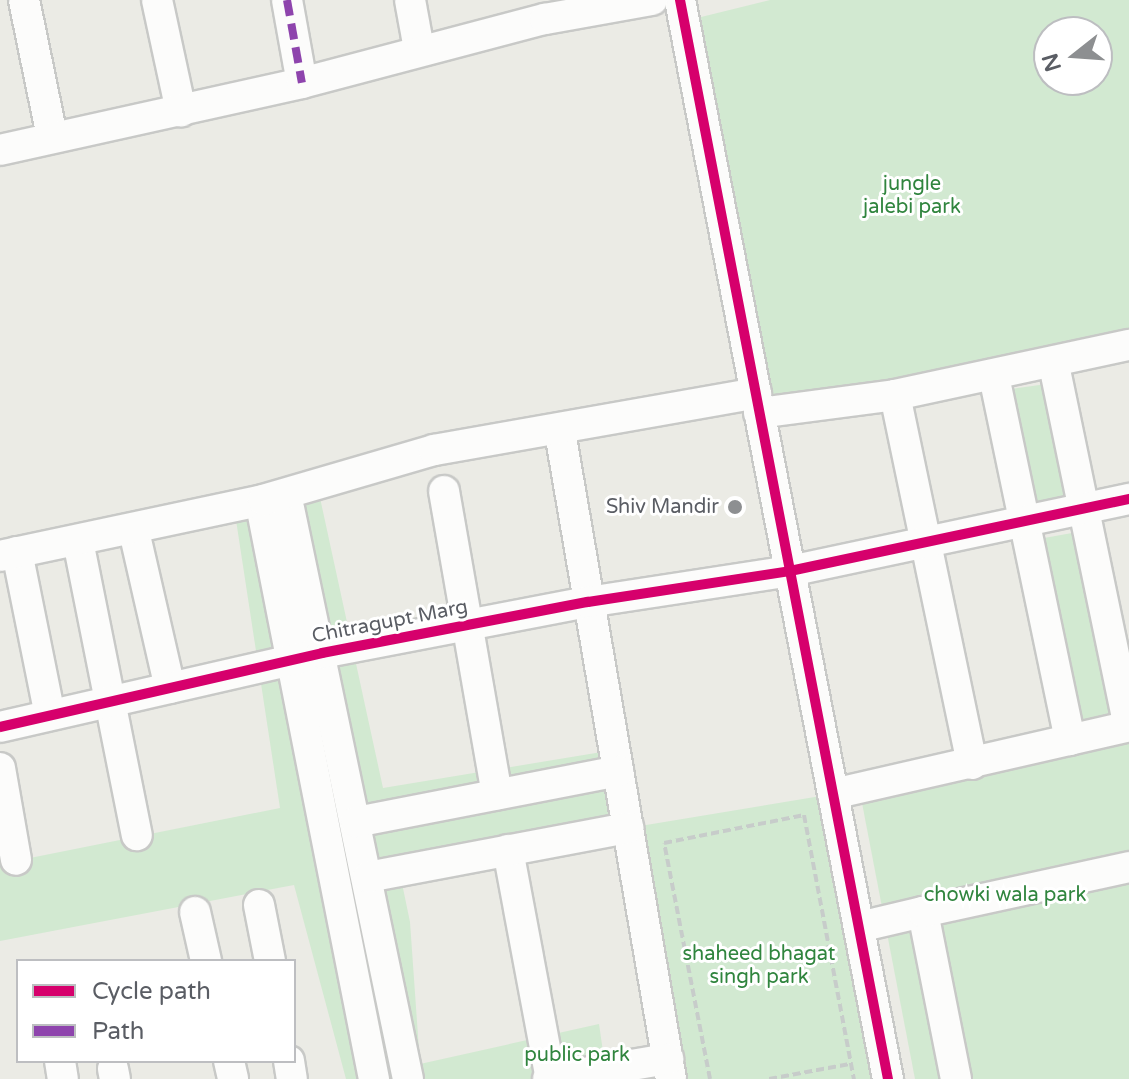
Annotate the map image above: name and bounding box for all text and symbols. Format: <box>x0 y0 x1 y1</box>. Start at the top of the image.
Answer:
north arrow <box>1033 16 1113 96</box>
text: N <box>1037 50 1067 75</box>
park label: jungle jalebi park <box>863 173 961 220</box>
place label: Shiv Mandir <box>606 495 719 519</box>
marker: Shiv Mandir <box>726 498 744 516</box>
street label: Chitragupt Marg <box>310 595 470 649</box>
park label: chowki wala park <box>924 883 1086 907</box>
park label: shaheed bhagat singh park <box>683 943 835 990</box>
legend <box>16 959 296 1063</box>
text: Cycle path <box>92 977 211 1006</box>
text: Path <box>92 1017 145 1046</box>
park label: public park <box>524 1043 630 1067</box>

